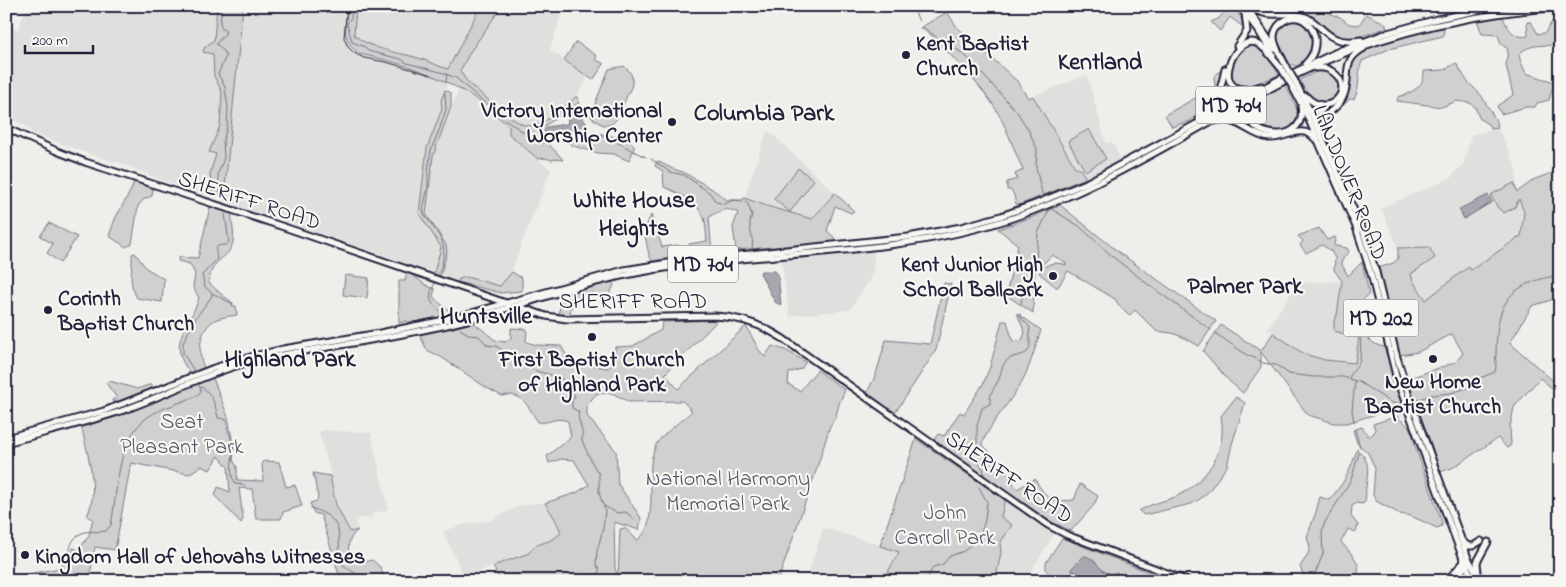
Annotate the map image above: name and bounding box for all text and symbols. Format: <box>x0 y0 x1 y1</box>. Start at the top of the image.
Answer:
scale bar <box>25 22 92 54</box>
place label: Kent Baptist Church <box>916 29 1029 86</box>
text: 200 m <box>32 30 68 52</box>
district label: Kentland <box>1058 46 1143 81</box>
marker: Kent Baptist Church <box>900 49 912 61</box>
road number: MD 704 <box>1196 86 1266 124</box>
place label: Victory International Worship Center <box>480 96 663 153</box>
district label: Columbia Park <box>694 97 835 132</box>
street label: LANDOVER ROAD <box>1302 101 1394 266</box>
marker: Victory International Worship Center <box>666 116 678 128</box>
street label: SHERIFF ROAD <box>174 164 324 240</box>
district label: White House Heights <box>573 184 696 248</box>
road number: MD 704 <box>668 245 738 282</box>
place label: Kent Junior High School Ballpark <box>901 250 1044 307</box>
marker: Kent Junior High School Ballpark <box>1047 270 1059 282</box>
district label: Palmer Park <box>1187 270 1303 305</box>
place label: Corinth Baptist Church <box>57 284 194 341</box>
street label: SHERIFF ROAD <box>559 287 707 319</box>
district label: Huntsville <box>440 300 533 335</box>
road number: MD 202 <box>1344 300 1418 336</box>
marker: Corinth Baptist Church <box>42 304 54 316</box>
marker: First Baptist Church of Highland Park <box>586 331 598 343</box>
district label: Highland Park <box>224 343 356 379</box>
place label: First Baptist Church of Highland Park <box>498 345 685 403</box>
marker: New Home Baptist Church <box>1427 353 1439 365</box>
place label: New Home Baptist Church <box>1364 367 1501 424</box>
park label: Seat Pleasant Park <box>120 407 244 464</box>
street label: SHERIFF ROAD <box>938 424 1079 533</box>
park label: National Harmony Memorial Park <box>646 464 810 521</box>
park label: John Carroll Park <box>894 498 996 555</box>
place label: Kingdom Hall of Jehovahs Witnesses <box>35 542 365 575</box>
marker: Kingdom Hall of Jehovahs Witnesses <box>19 549 31 561</box>

